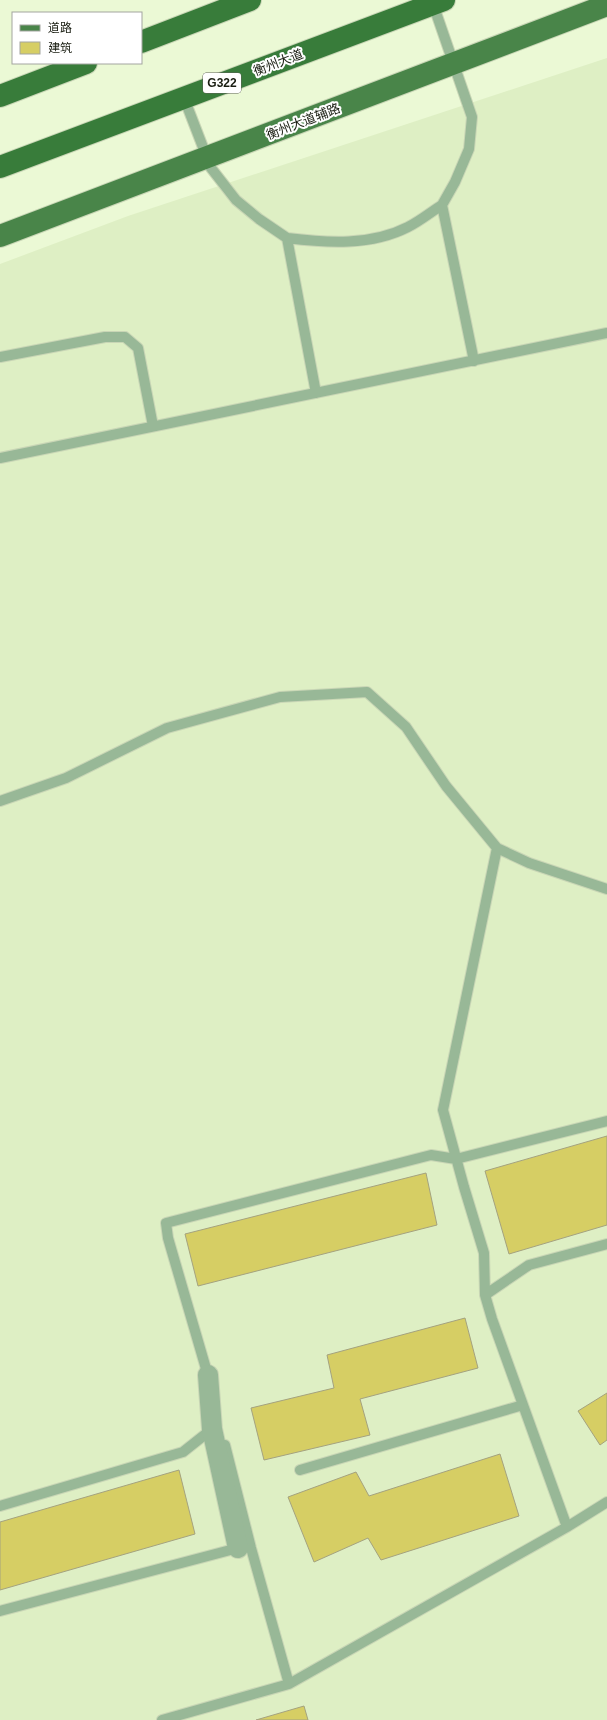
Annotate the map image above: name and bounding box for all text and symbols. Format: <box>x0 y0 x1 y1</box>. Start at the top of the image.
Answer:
legend <box>12 12 142 64</box>
text: 道路 <box>48 21 72 35</box>
text: 建筑 <box>48 41 72 55</box>
street label: 衡州大道 <box>251 46 305 79</box>
road number: G322 <box>203 73 241 93</box>
street label: 衡州大道辅路 <box>264 100 342 142</box>

